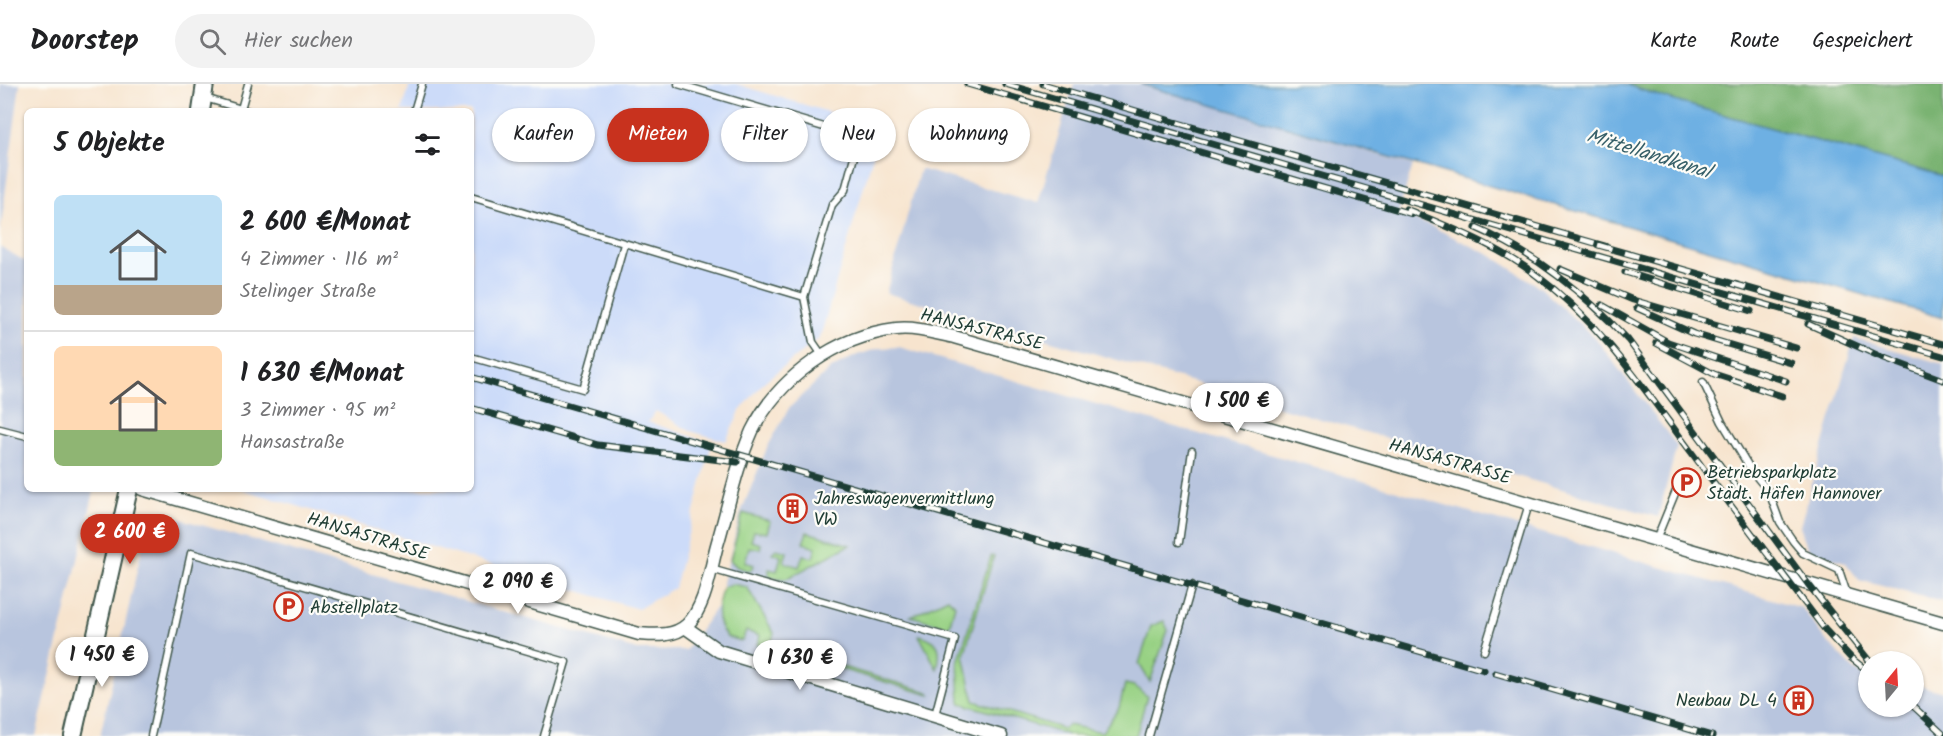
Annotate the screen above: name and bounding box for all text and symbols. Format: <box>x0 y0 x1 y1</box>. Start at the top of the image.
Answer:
search box <box>175 14 595 68</box>
text: Doorstep <box>30 19 139 64</box>
text: Hier suchen <box>244 24 353 59</box>
icon: search <box>196 25 229 58</box>
text: Karte <box>1650 25 1697 58</box>
text: Route <box>1730 25 1779 58</box>
text: Gespeichert <box>1812 25 1913 58</box>
chip: Kaufen <box>492 108 595 162</box>
chip: Mieten <box>607 108 709 162</box>
chip: Filter <box>721 108 808 162</box>
chip: Neu <box>820 108 896 162</box>
chip: Wohnung <box>908 108 1030 162</box>
water label: Mittellandkanal <box>1582 121 1718 190</box>
text: 5 Objekte <box>54 123 165 165</box>
icon: filters <box>411 128 444 161</box>
text: 2 600 €/Monat <box>240 202 411 244</box>
icon: home <box>102 219 174 291</box>
text: 4 Zimmer · 116 m² <box>240 244 398 276</box>
text: Stelinger Straße <box>240 276 376 308</box>
street label: HANSASTRASSE <box>917 301 1047 360</box>
text: 1 630 €/Monat <box>240 353 404 395</box>
icon: home <box>102 370 174 442</box>
pin: 1 500 € <box>1182 383 1292 434</box>
text: 1 500 € <box>1205 386 1269 418</box>
text: 3 Zimmer · 95 m² <box>240 395 395 427</box>
text: Hansastraße <box>240 427 344 459</box>
street label: HANSASTRASSE <box>1385 431 1515 494</box>
place label: Betriebsparkplatz Städt. Häfen Hannover <box>1707 459 1882 509</box>
parking icon: Betriebsparkplatz Städt. Häfen Hannover <box>1670 466 1702 498</box>
place label: Jahreswagenvermittlung VW <box>814 485 994 535</box>
building icon: Jahreswagenvermittlung VW <box>777 492 809 524</box>
street label: HANSASTRASSE <box>303 505 432 570</box>
pin: 2 600 € <box>75 514 185 565</box>
text: 2 600 € <box>94 517 166 549</box>
pin: 2 090 € <box>463 564 573 615</box>
text: 2 090 € <box>483 567 553 599</box>
parking icon: Abstellplatz <box>273 591 305 623</box>
place label: Abstellplatz <box>310 594 398 623</box>
pin: 1 450 € <box>47 637 157 688</box>
text: 1 450 € <box>69 640 135 672</box>
pin: 1 630 € <box>745 640 855 691</box>
text: 1 630 € <box>767 643 833 675</box>
north arrow <box>1858 651 1924 717</box>
map controls <box>1858 651 1924 717</box>
building icon: Neubau DL 4 <box>1782 684 1814 716</box>
place label: Neubau DL 4 <box>1676 687 1777 716</box>

